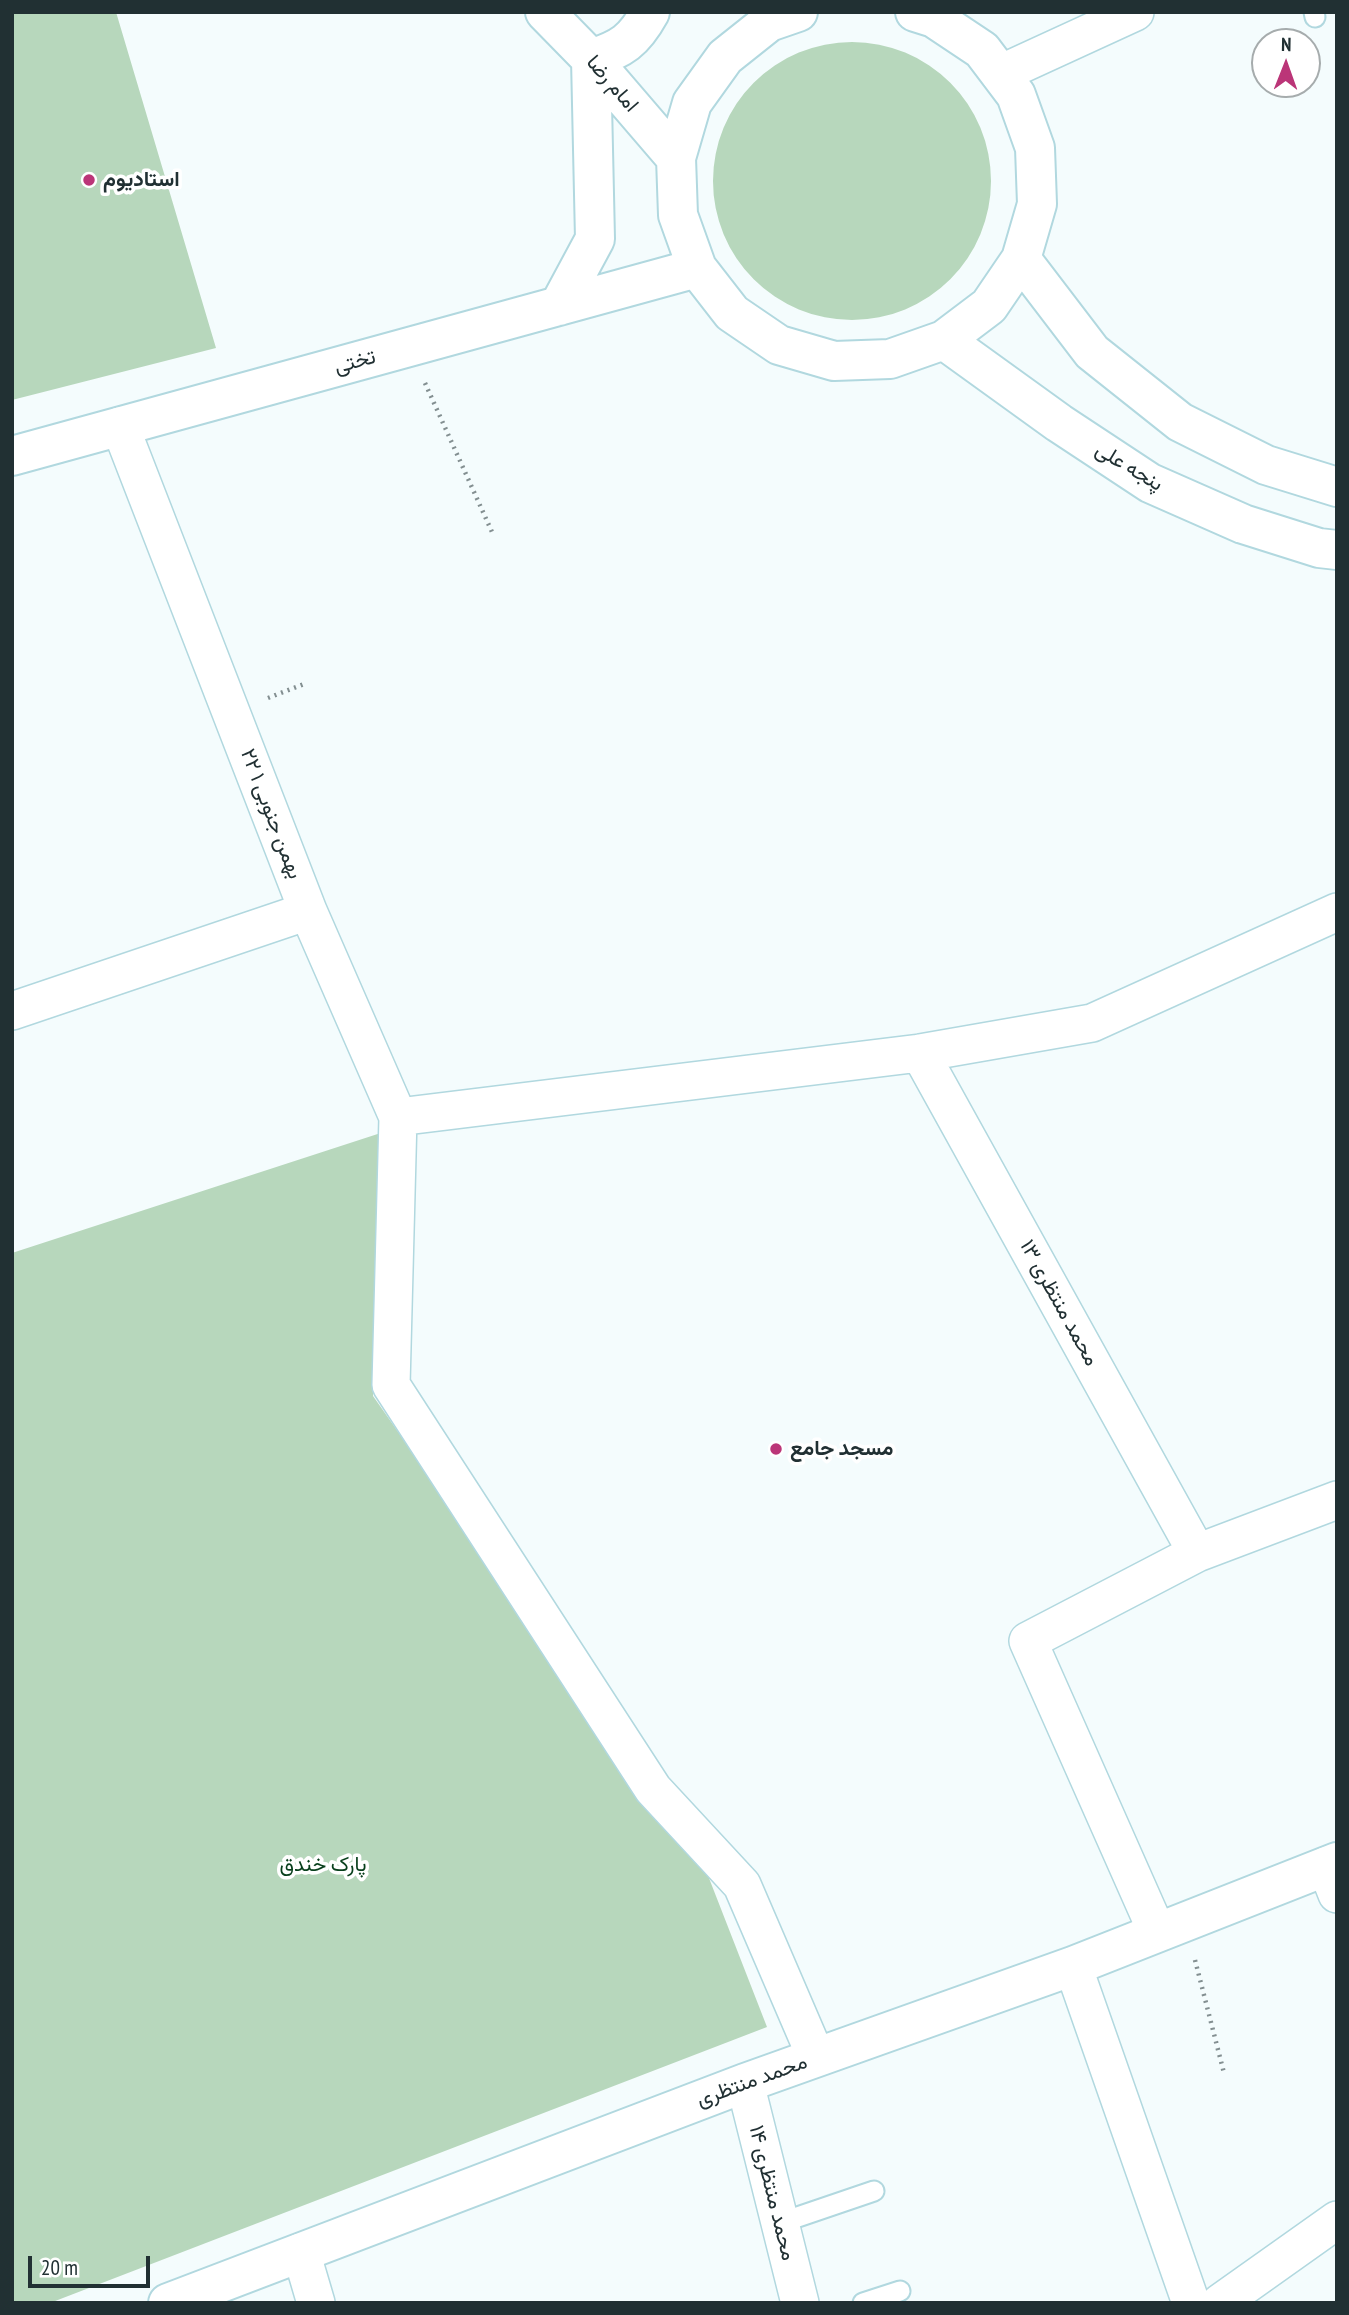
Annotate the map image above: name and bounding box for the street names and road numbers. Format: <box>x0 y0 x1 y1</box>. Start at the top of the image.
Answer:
street label: امام رضا <box>580 50 644 118</box>
street label: تختی <box>331 344 379 380</box>
street label: پنجه علی <box>1091 437 1167 497</box>
street label: ۲۲ بهمن جنوبی ۱ <box>235 745 307 883</box>
street label: محمد منتظری ۱۳ <box>1014 1235 1104 1371</box>
street label: محمد منتظری <box>693 2049 811 2113</box>
street label: محمد منتظری ۱۴ <box>743 2123 801 2263</box>

